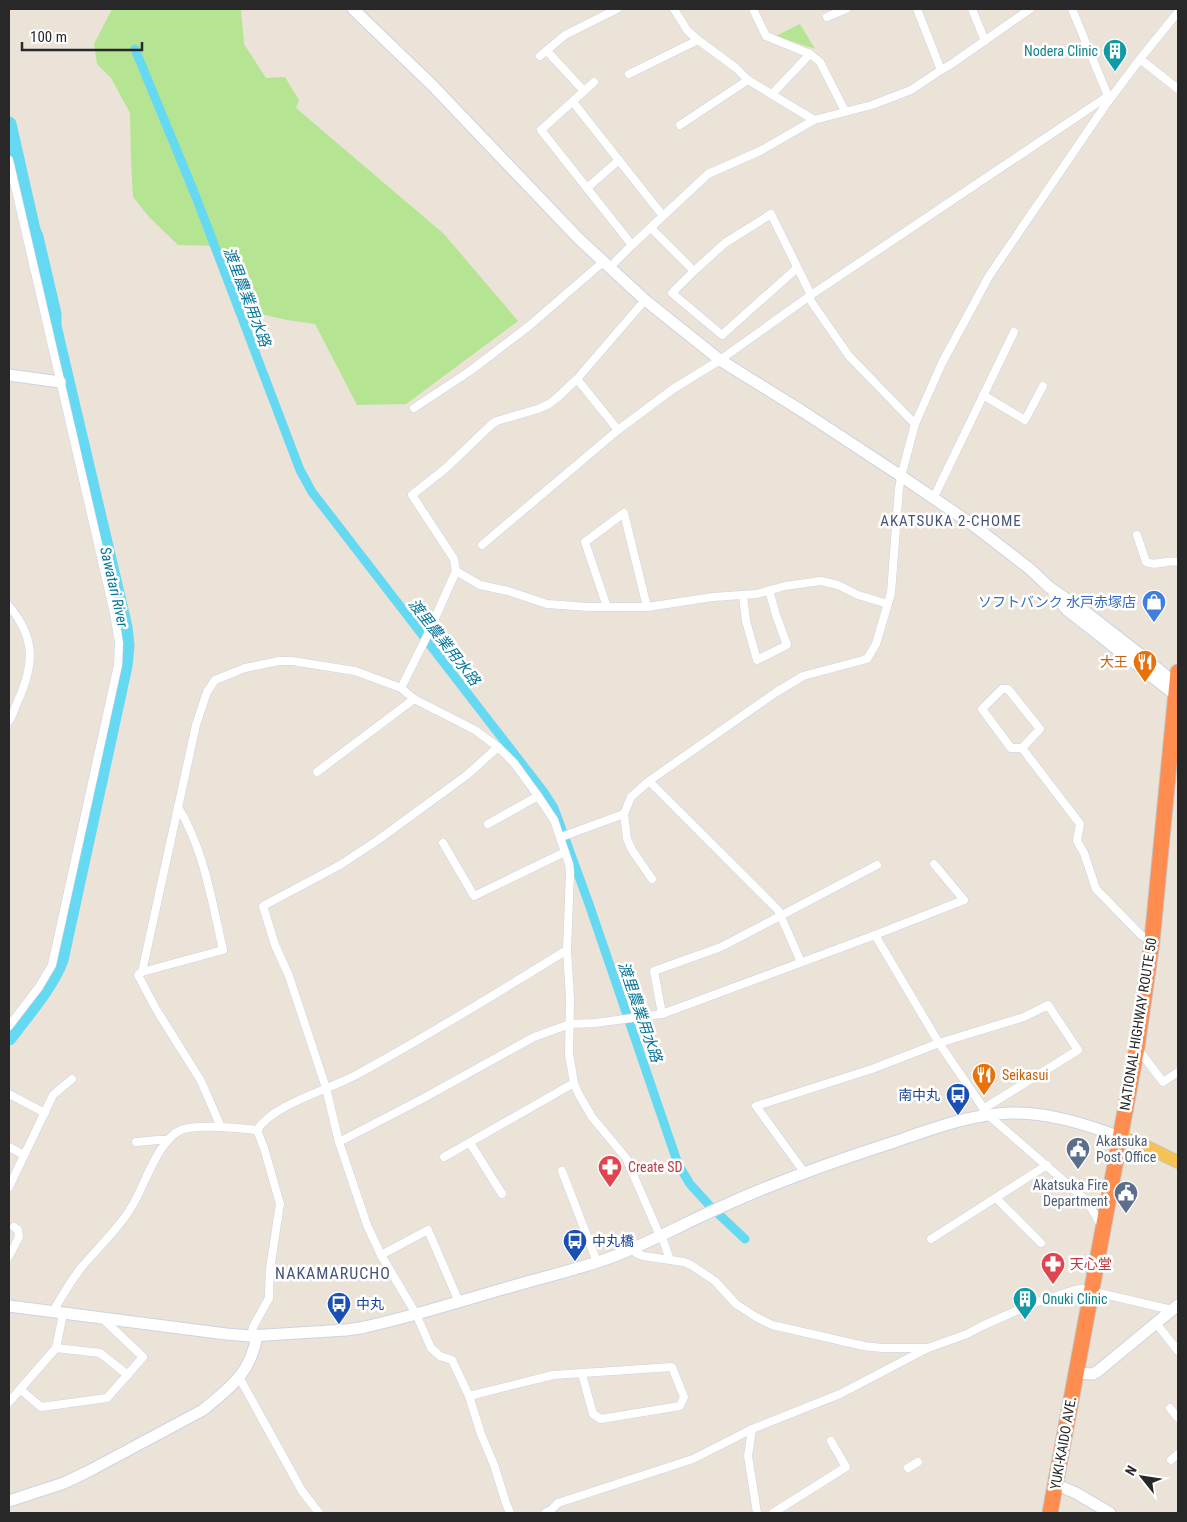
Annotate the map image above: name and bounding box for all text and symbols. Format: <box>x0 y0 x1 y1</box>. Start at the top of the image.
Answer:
scale bar <box>22 20 142 52</box>
text: 100 m <box>30 28 67 46</box>
building icon: Nodera Clinic <box>1102 38 1128 72</box>
place label: Nodera Clinic <box>1024 43 1098 59</box>
water label: 渡里農業用水路 <box>220 245 275 351</box>
district label: AKATSUKA 2-CHOME <box>880 512 1022 530</box>
water label: Sawatari River <box>96 545 132 629</box>
shop icon: ソフトバンク 水戸赤塚店 <box>1141 589 1167 623</box>
place label: ソフトバンク 水戸赤塚店 <box>978 594 1136 610</box>
water label: 渡里農業用水路 <box>405 595 485 690</box>
restaurant icon: 大王 <box>1132 649 1158 683</box>
place label: 大王 <box>1100 654 1128 670</box>
street label: NATIONAL HIGHWAY ROUTE 50 <box>1116 937 1160 1111</box>
water label: 渡里農業用水路 <box>614 959 666 1066</box>
restaurant icon: Seikasui <box>971 1062 997 1096</box>
place label: Seikasui <box>1002 1067 1048 1083</box>
bus stop icon: 南中丸 <box>945 1082 971 1116</box>
place label: 南中丸 <box>898 1087 940 1103</box>
place label: Akatsuka Post Office <box>1096 1133 1157 1165</box>
public building icon: Akatsuka Post Office <box>1065 1136 1091 1170</box>
pharmacy icon: Create SD <box>597 1154 623 1188</box>
place label: Create SD <box>628 1159 683 1175</box>
place label: Akatsuka Fire Department <box>1033 1177 1108 1209</box>
public building icon: Akatsuka Fire Department <box>1113 1180 1139 1214</box>
bus stop icon: 中丸橋 <box>562 1228 588 1262</box>
place label: 中丸橋 <box>592 1233 634 1249</box>
pharmacy icon: 天心堂 <box>1040 1251 1066 1285</box>
place label: 天心堂 <box>1070 1256 1112 1272</box>
district label: NAKAMARUCHO <box>275 1264 391 1283</box>
building icon: Onuki Clinic <box>1012 1286 1038 1320</box>
bus stop icon: 中丸 <box>326 1291 352 1325</box>
place label: Onuki Clinic <box>1042 1291 1108 1307</box>
place label: 中丸 <box>356 1296 384 1312</box>
street label: YUKI-KAIDO AVE. <box>1047 1395 1079 1491</box>
north arrow <box>1117 1452 1167 1502</box>
text: N <box>1122 1463 1140 1478</box>

